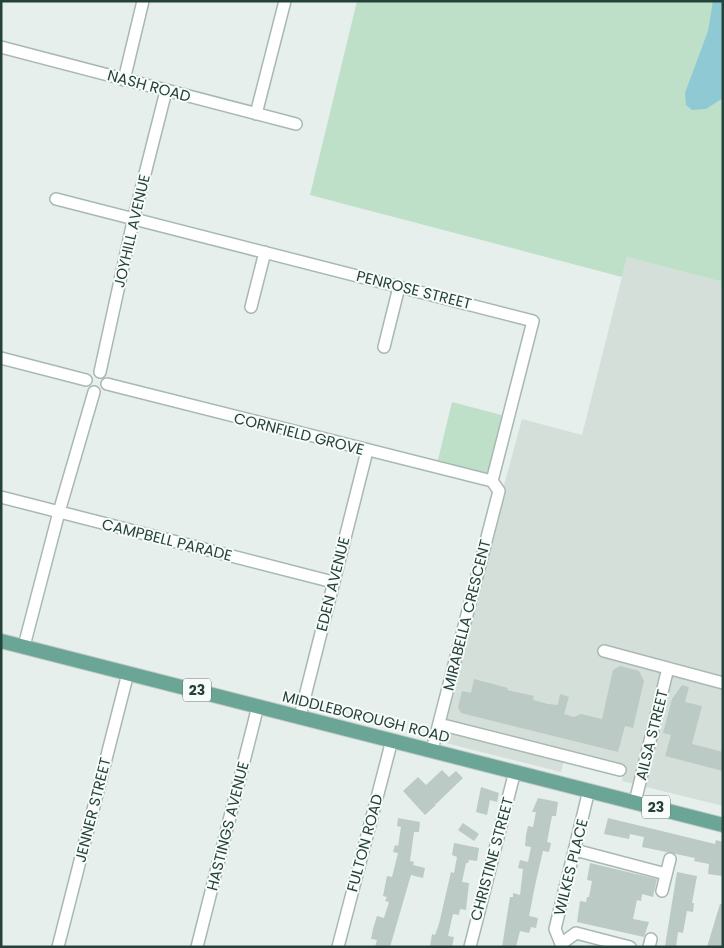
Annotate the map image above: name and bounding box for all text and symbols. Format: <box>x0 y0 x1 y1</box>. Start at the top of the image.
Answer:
street label: NASH ROAD <box>105 64 193 107</box>
street label: JOYHILL AVENUE <box>108 172 155 290</box>
street label: PENROSE STREET <box>354 265 474 314</box>
street label: CORNFIELD GROVE <box>232 407 366 460</box>
street label: CAMPBELL PARADE <box>100 513 234 566</box>
street label: EDEN AVENUE <box>311 534 354 633</box>
street label: MIRABELLA CRESCENT <box>438 537 495 693</box>
road number: 23 <box>183 678 211 702</box>
street label: MIDDLEBOROUGH ROAD <box>280 686 452 747</box>
street label: AILSA STREET <box>630 687 673 782</box>
street label: JENNER STREET <box>69 755 116 864</box>
street label: HASTINGS AVENUE <box>201 759 254 893</box>
street label: FULTON ROAD <box>341 792 388 894</box>
street label: CHRISTINE STREET <box>465 795 518 923</box>
road number: 23 <box>642 796 670 819</box>
street label: WILKES PLACE <box>548 816 593 917</box>

